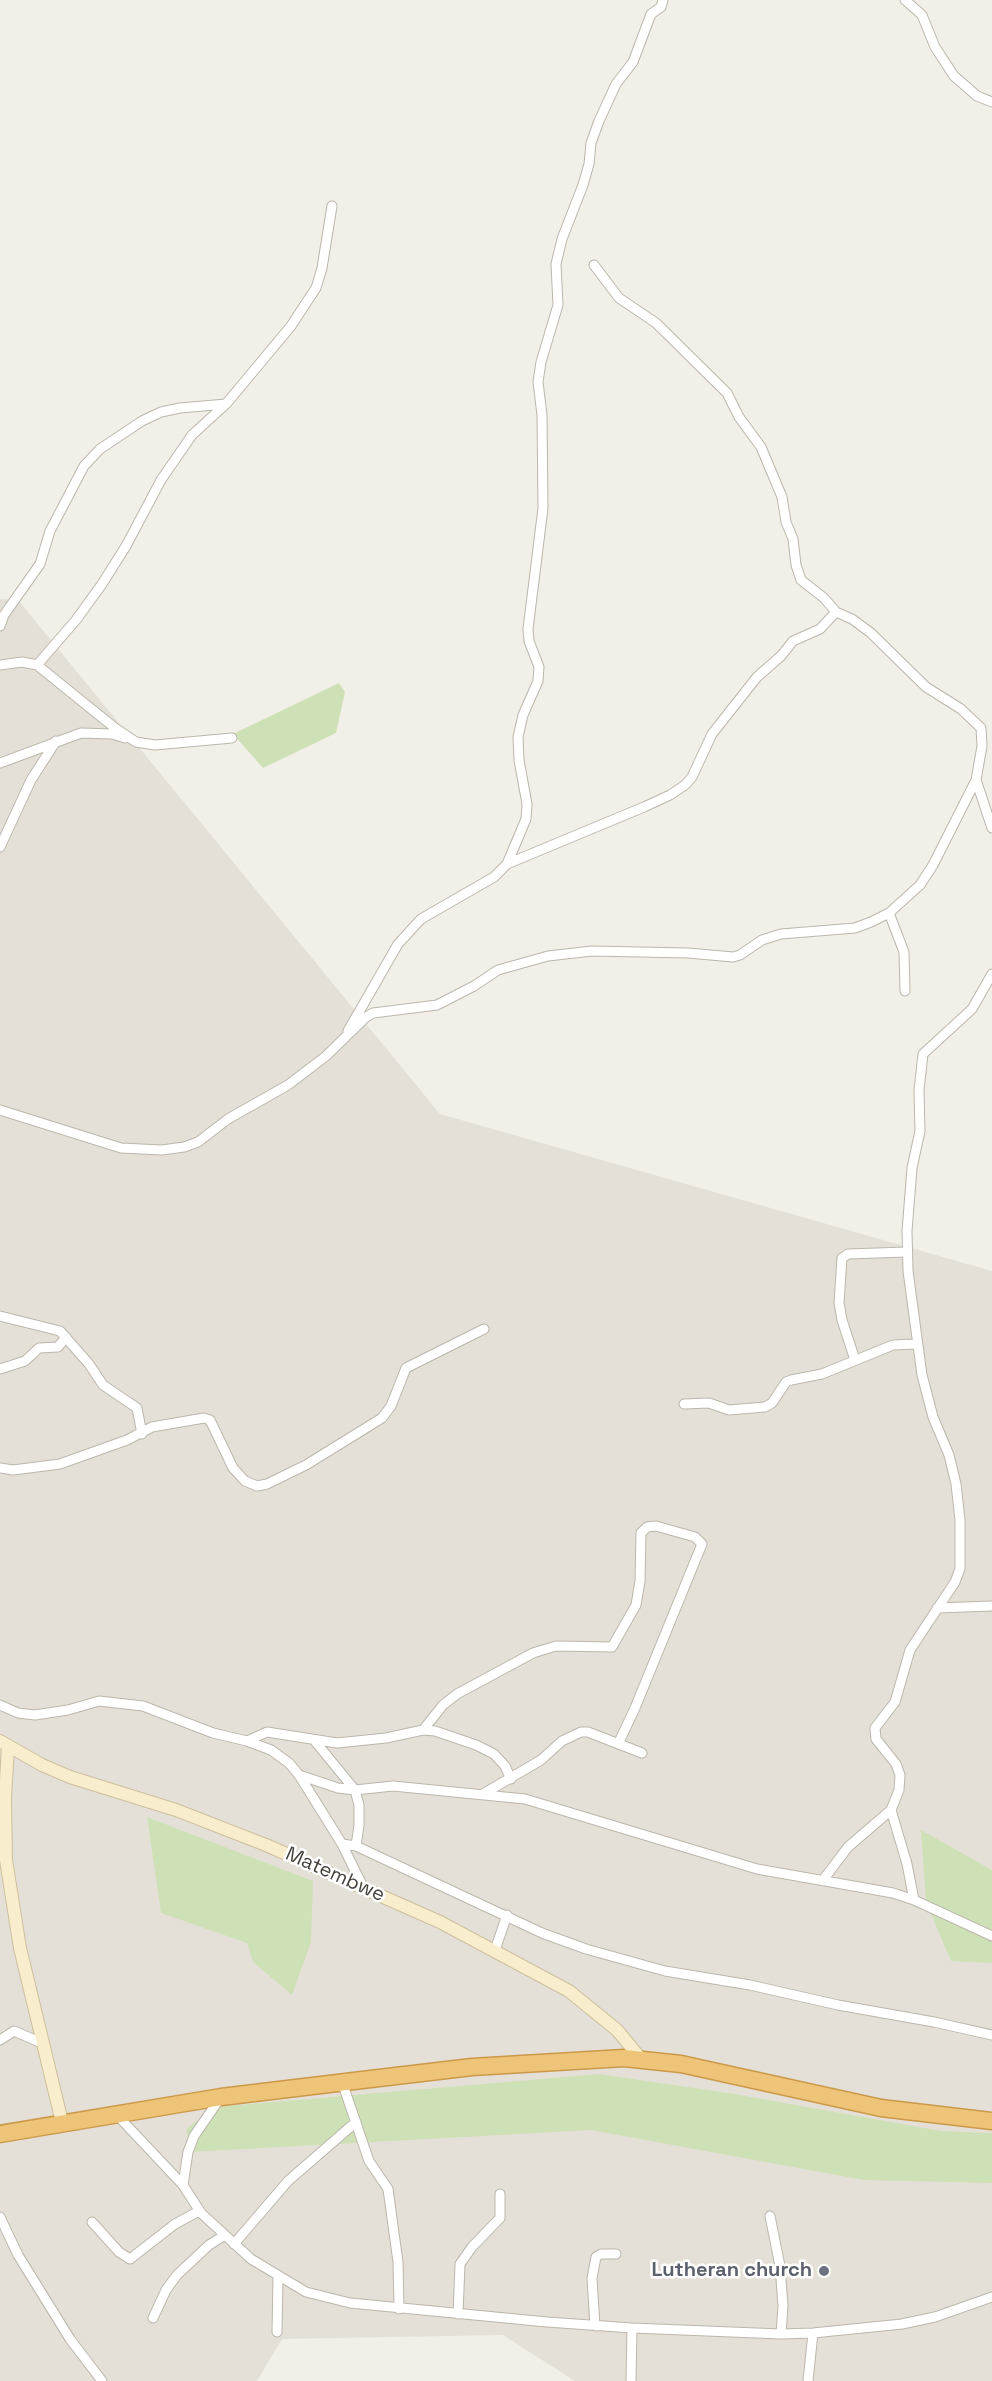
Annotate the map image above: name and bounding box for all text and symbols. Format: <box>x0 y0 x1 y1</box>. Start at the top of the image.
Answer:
street label: Matembwe <box>282 1842 388 1908</box>
place label: Lutheran church <box>651 2259 812 2283</box>
marker: Lutheran church <box>817 2264 831 2278</box>

